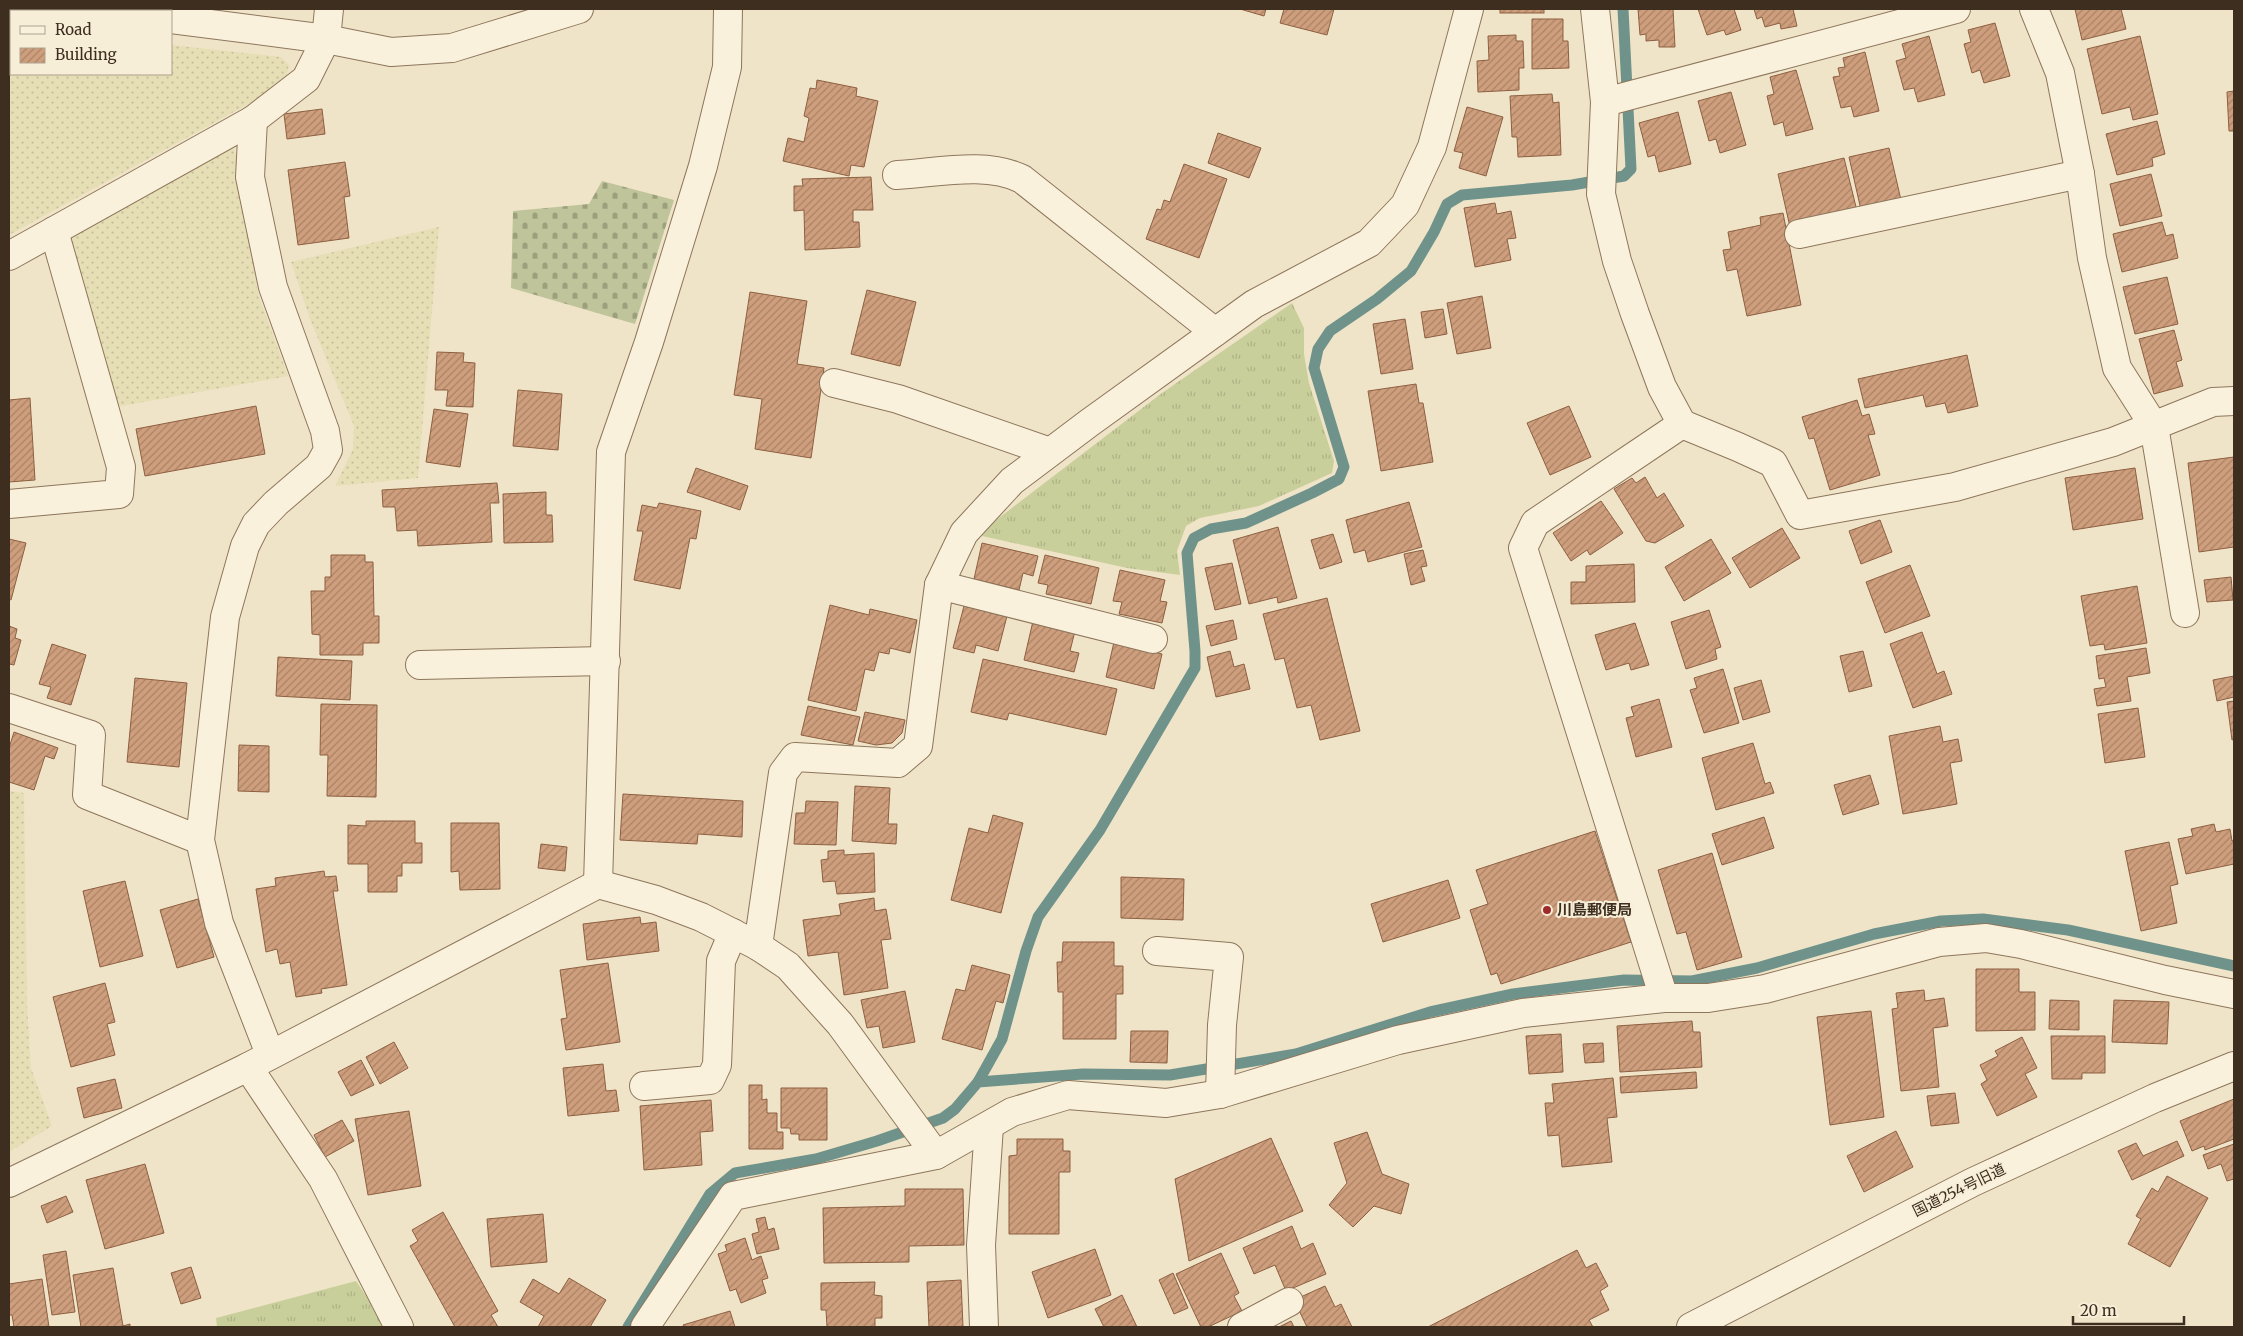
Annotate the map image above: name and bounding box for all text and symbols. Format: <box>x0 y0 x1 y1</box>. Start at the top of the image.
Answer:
legend <box>10 10 172 75</box>
text: Road <box>55 20 91 39</box>
text: Building <box>55 45 117 64</box>
place label: 川島郵便局 <box>1557 900 1632 919</box>
marker: 川島郵便局 <box>1541 904 1553 916</box>
street label: 国道254号旧道 <box>1909 1159 2008 1220</box>
scale bar <box>2073 1294 2184 1326</box>
text: 20 m <box>2080 1301 2117 1320</box>

